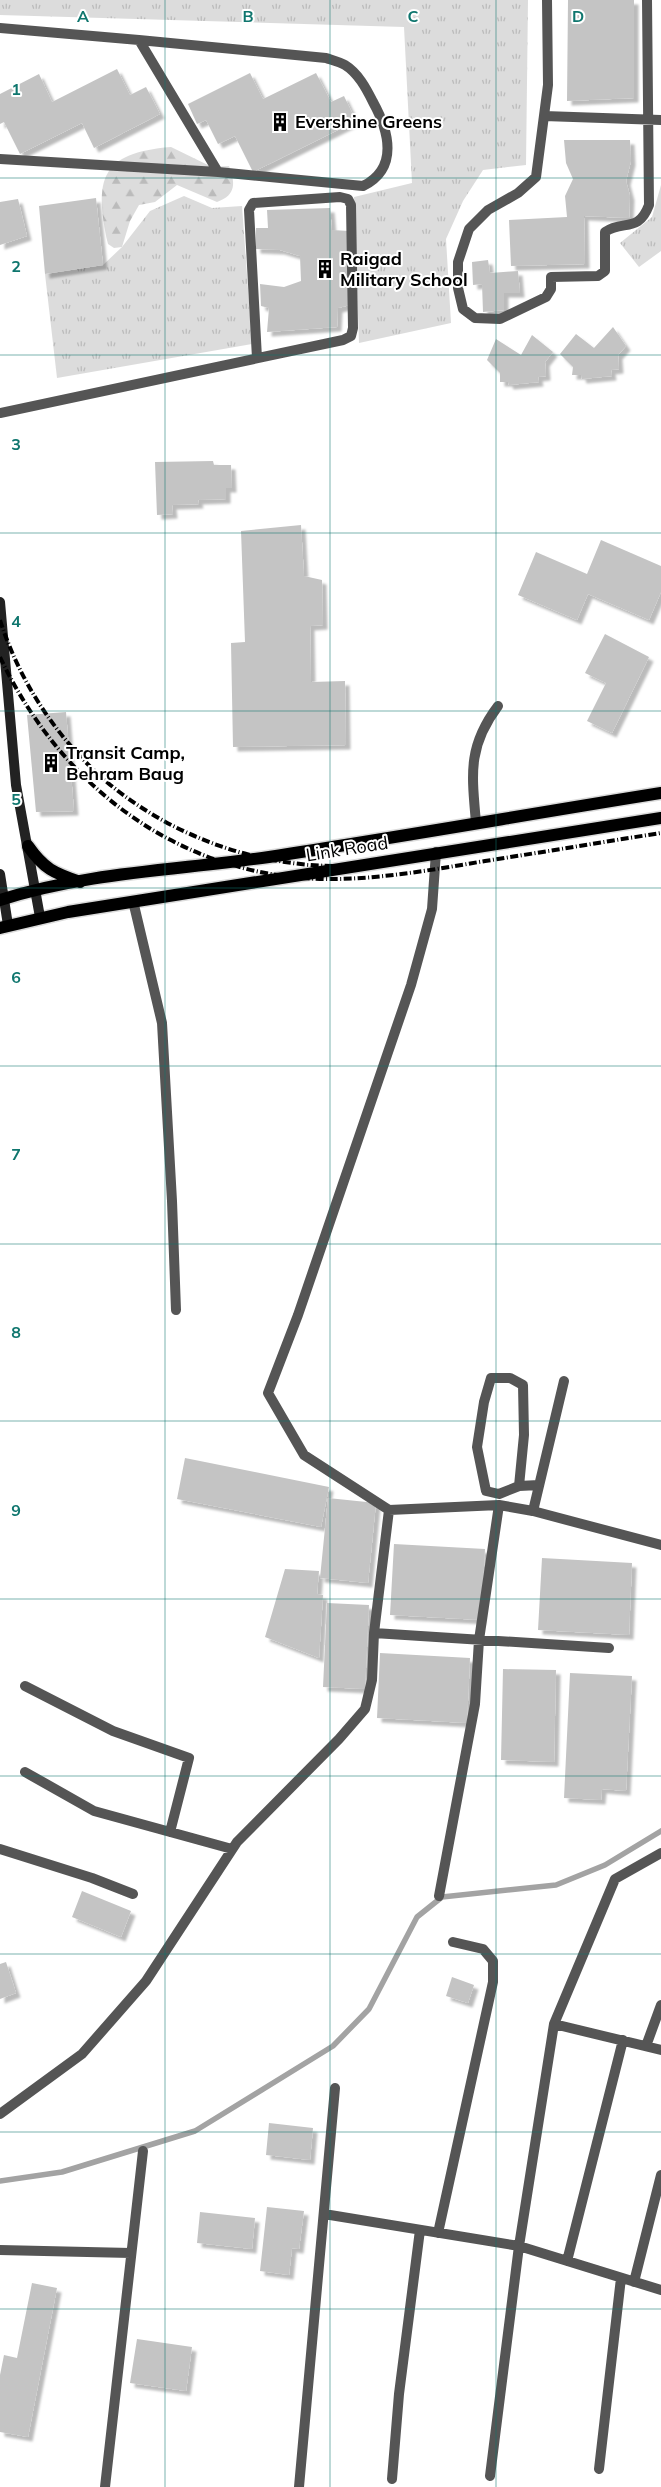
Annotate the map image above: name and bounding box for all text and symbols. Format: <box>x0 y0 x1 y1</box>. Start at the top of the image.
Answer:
text: A <box>77 6 89 26</box>
text: B <box>242 6 254 26</box>
text: C <box>408 6 419 26</box>
text: D <box>572 6 584 26</box>
text: 1 <box>11 79 21 99</box>
place label: Evershine Greens <box>295 110 442 133</box>
building icon: Evershine Greens <box>269 111 291 133</box>
place label: Raigad Military School <box>340 247 468 291</box>
text: 2 <box>11 256 21 276</box>
building icon: Raigad Military School <box>314 258 336 280</box>
text: 3 <box>11 434 21 454</box>
text: 4 <box>11 611 21 631</box>
place label: Transit Camp, Behram Baug <box>66 741 185 785</box>
building icon: Transit Camp, Behram Baug <box>40 752 62 774</box>
text: 5 <box>11 789 21 809</box>
street label: Link Road <box>304 831 390 866</box>
text: 6 <box>11 967 21 987</box>
text: 7 <box>11 1144 21 1164</box>
text: 8 <box>11 1322 21 1342</box>
text: 9 <box>11 1500 21 1520</box>

